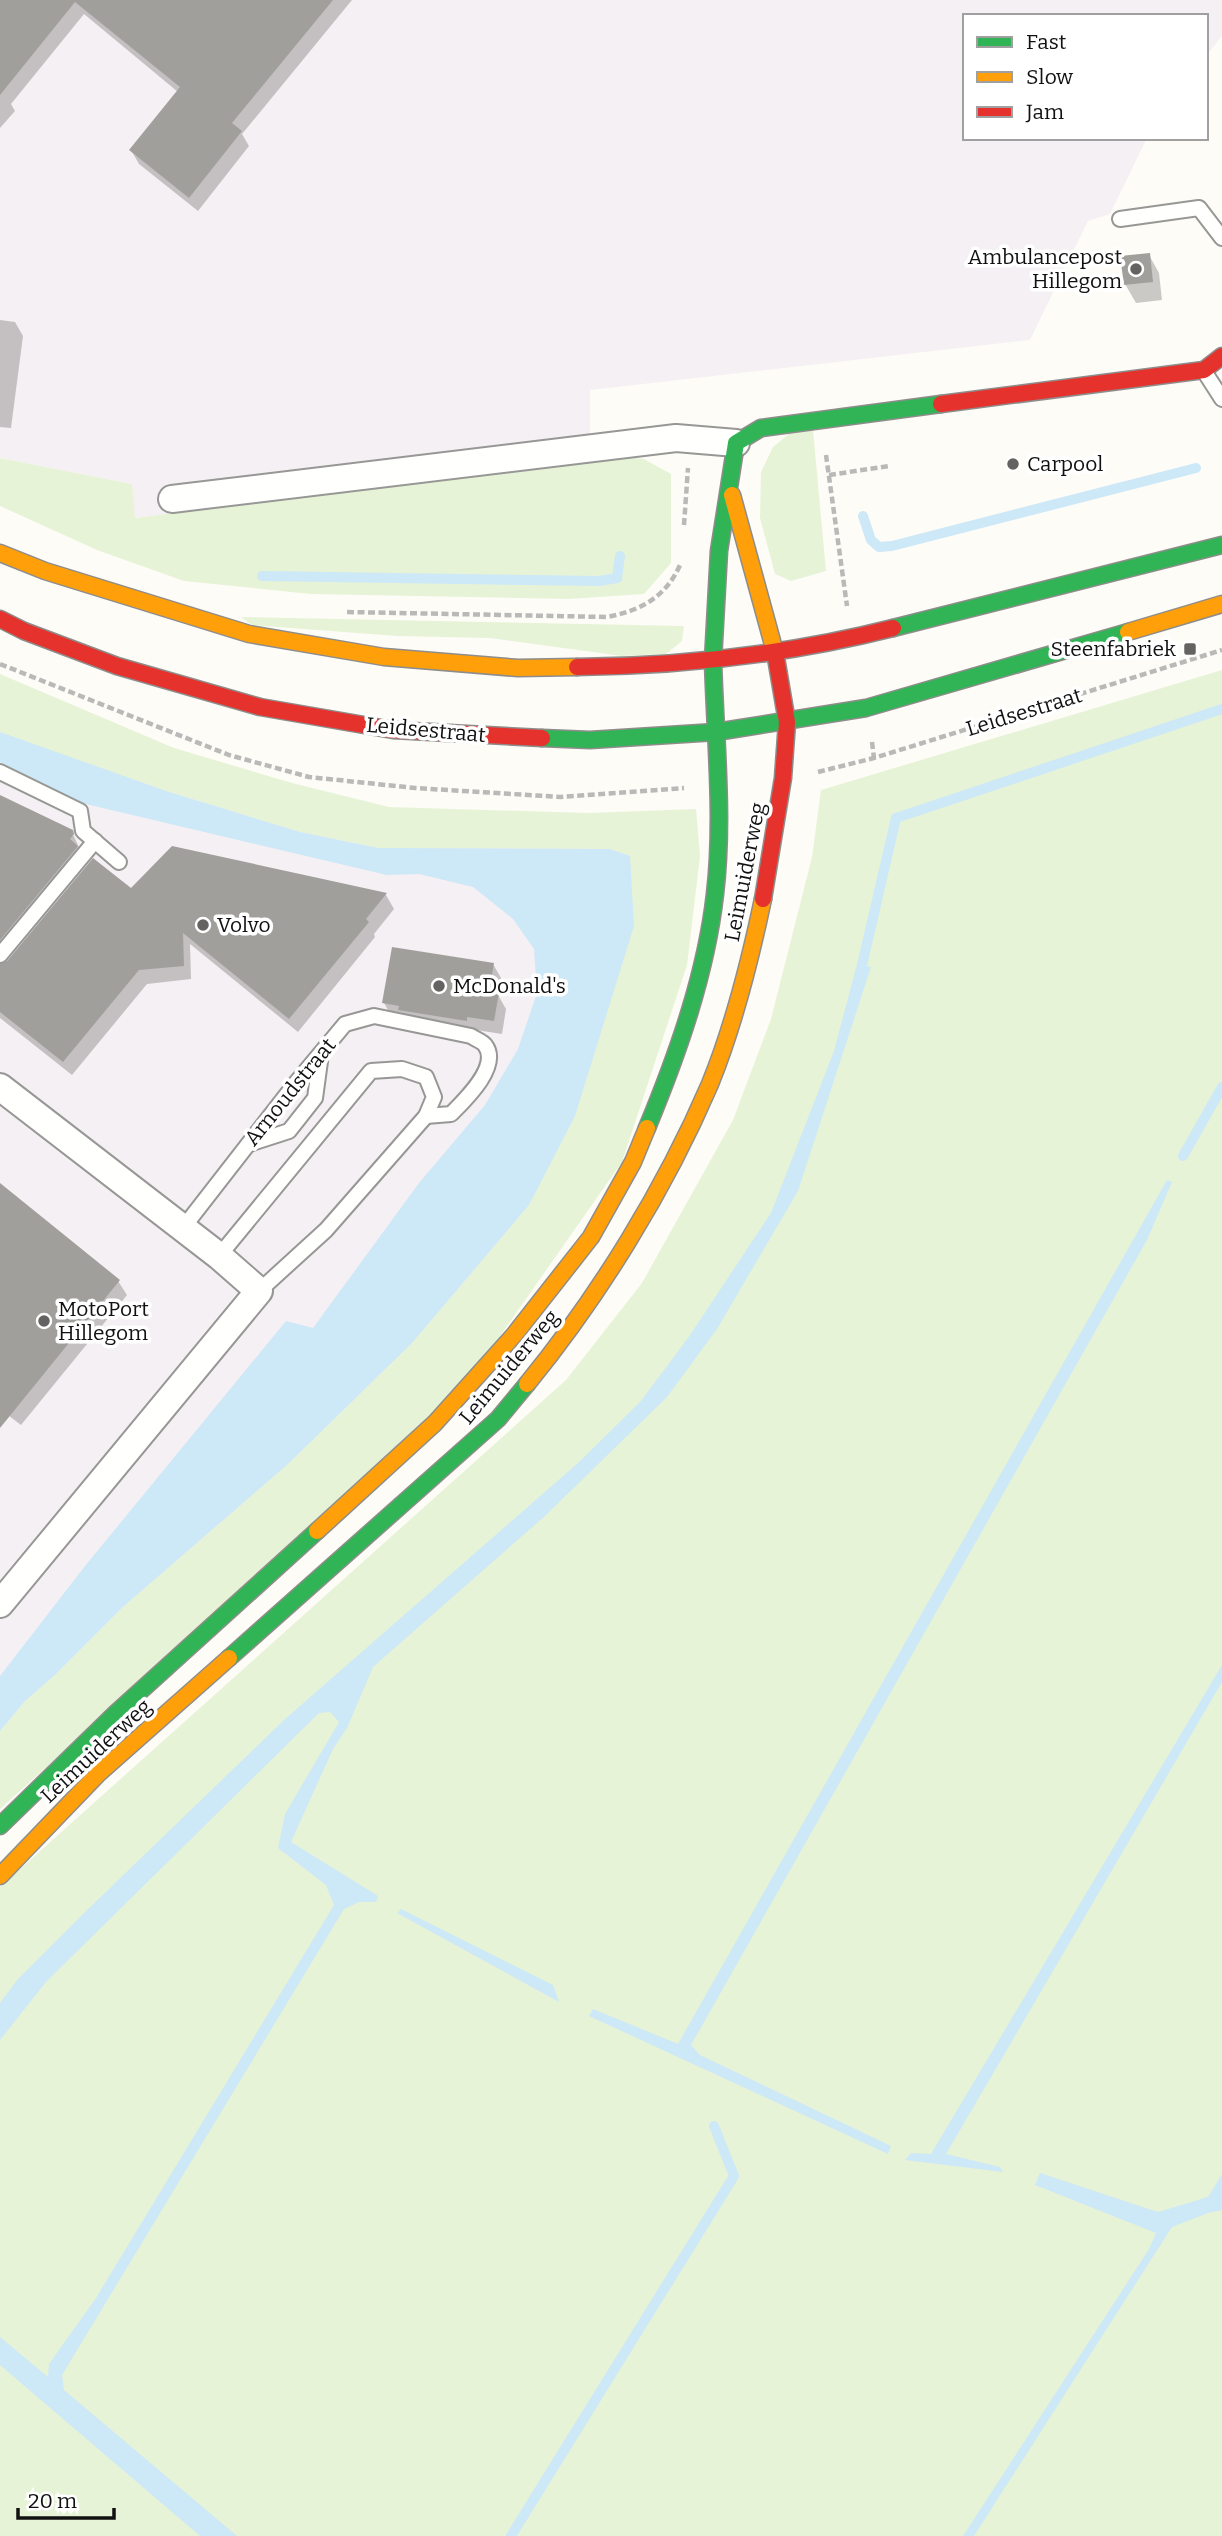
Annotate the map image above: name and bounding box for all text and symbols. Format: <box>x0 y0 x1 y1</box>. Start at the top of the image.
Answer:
legend <box>963 14 1208 140</box>
text: Fast <box>1026 29 1067 55</box>
text: Slow <box>1026 64 1073 90</box>
text: Jam <box>1025 99 1064 125</box>
place label: Ambulancepost Hillegom <box>968 244 1122 294</box>
marker: Ambulancepost Hillegom <box>1128 261 1144 277</box>
place label: Carpool <box>1027 451 1103 477</box>
marker: Carpool <box>1005 456 1021 472</box>
place label: Steenfabriek <box>1051 636 1176 662</box>
marker: Steenfabriek <box>1182 641 1198 657</box>
street label: Leidsestraat <box>963 682 1086 742</box>
street label: Leidsestraat <box>365 712 487 748</box>
street label: Leimuiderweg <box>719 800 771 944</box>
place label: Volvo <box>217 912 271 938</box>
marker: Volvo <box>195 917 211 933</box>
place label: McDonald's <box>453 973 566 999</box>
marker: McDonald's <box>431 978 447 994</box>
street label: Arnoudstraat <box>239 1033 342 1151</box>
place label: MotoPort Hillegom <box>58 1296 149 1346</box>
street label: Leimuiderweg <box>454 1304 565 1430</box>
marker: MotoPort Hillegom <box>36 1313 52 1329</box>
street label: Leimuiderweg <box>35 1693 157 1809</box>
scale bar <box>18 2476 114 2520</box>
text: 20 m <box>28 2488 77 2514</box>

